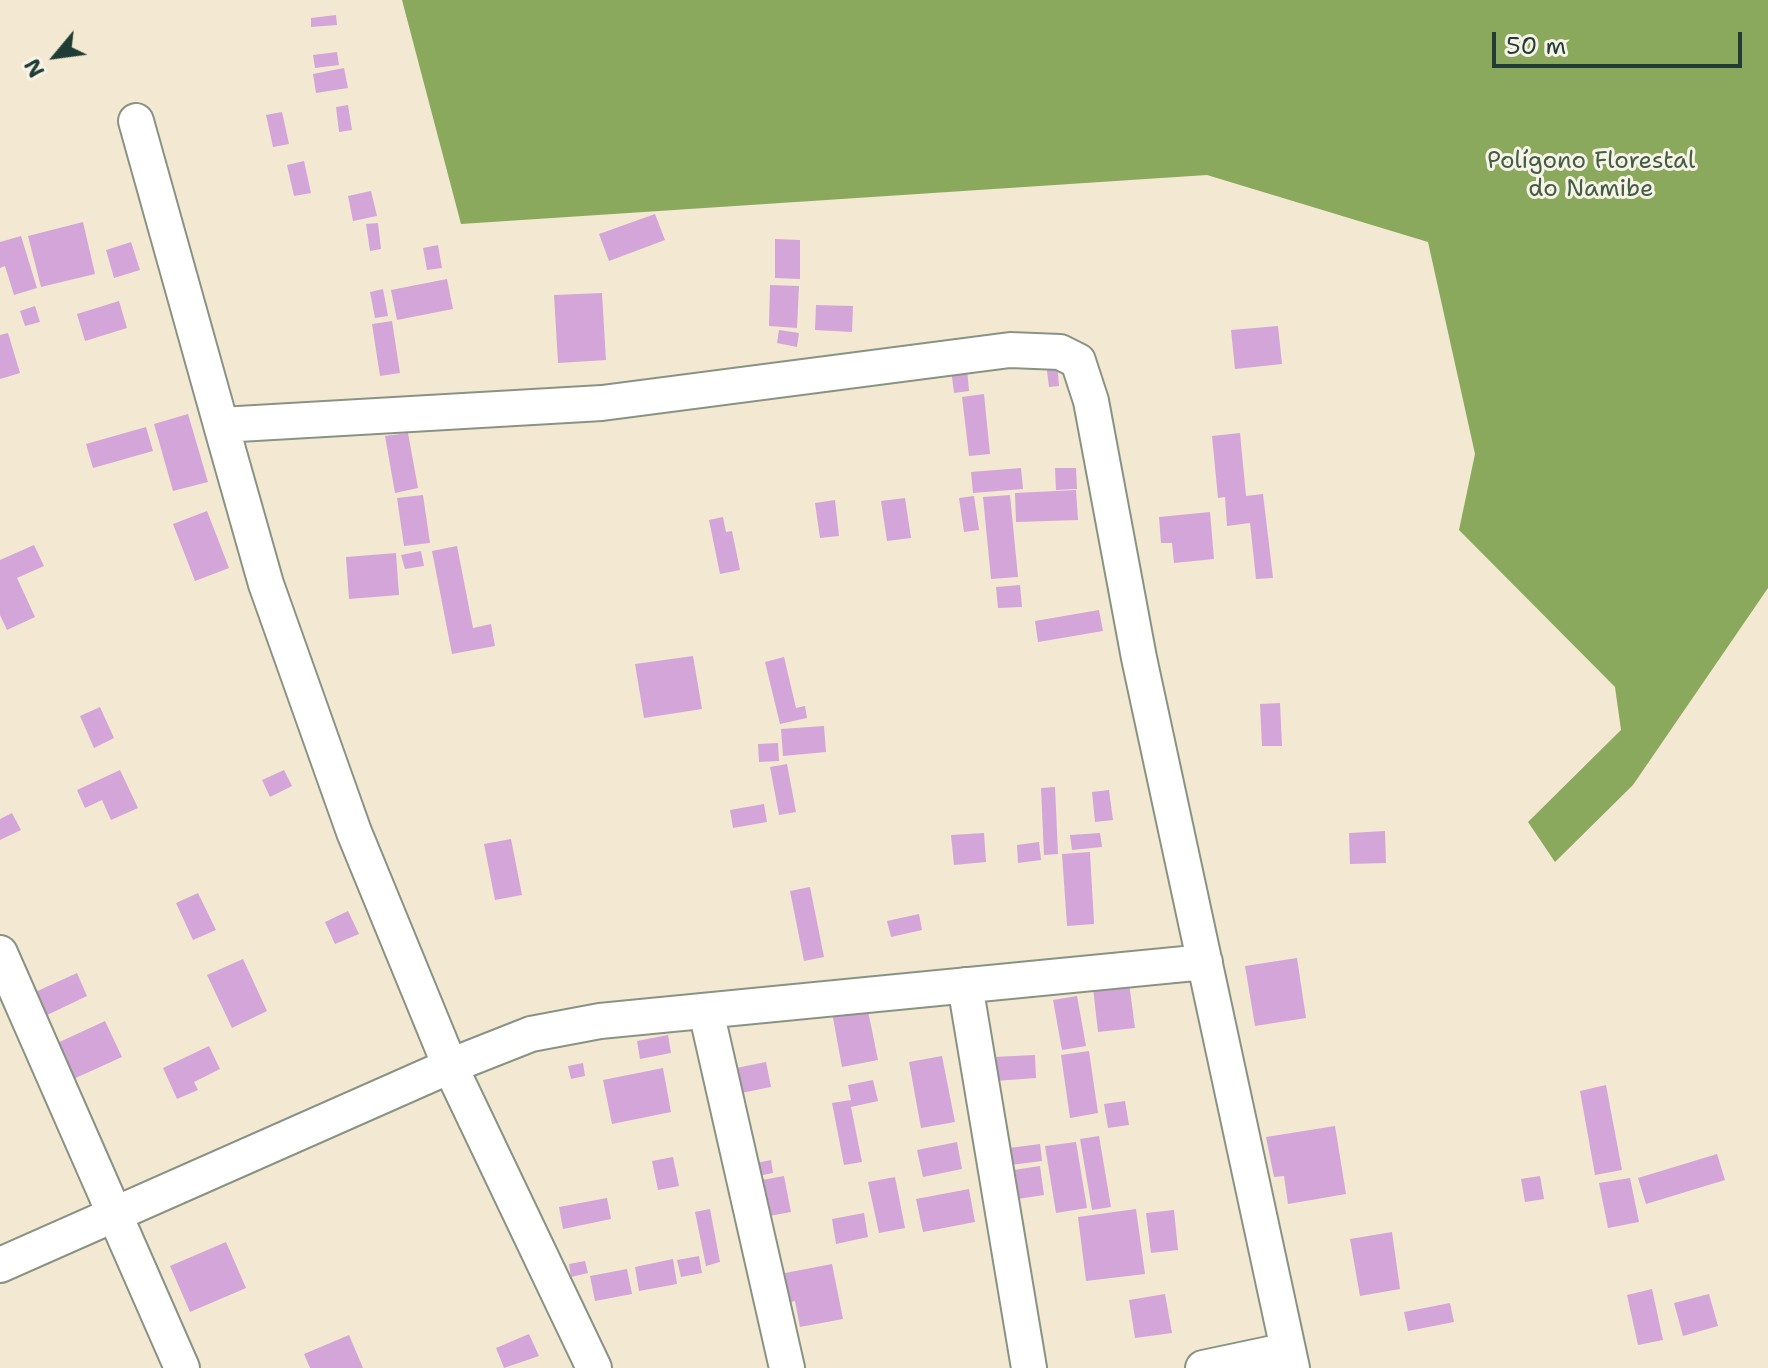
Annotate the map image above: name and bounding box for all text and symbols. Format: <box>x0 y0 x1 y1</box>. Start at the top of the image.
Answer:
north arrow <box>16 16 96 96</box>
scale bar <box>1496 16 1746 66</box>
text: 50 m <box>1506 30 1566 62</box>
text: N <box>18 53 51 83</box>
park label: Polígono Florestal do Namibe <box>1487 148 1695 204</box>

